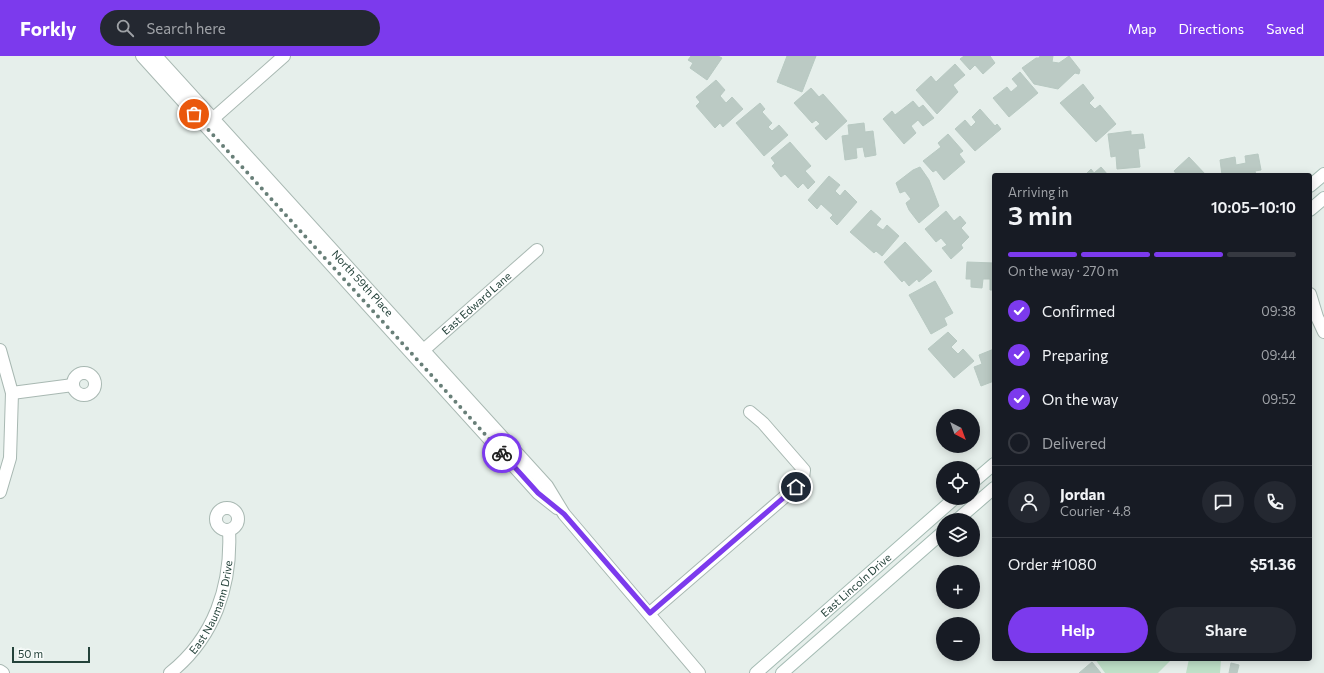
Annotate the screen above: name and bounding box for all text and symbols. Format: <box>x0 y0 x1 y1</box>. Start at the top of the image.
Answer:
search box <box>100 10 380 46</box>
text: Forkly <box>20 17 76 40</box>
icon: search <box>114 17 136 39</box>
text: Search here <box>146 19 226 37</box>
text: Map <box>1128 20 1157 37</box>
text: Directions <box>1179 20 1244 37</box>
text: Saved <box>1266 20 1304 37</box>
pin <box>177 97 211 131</box>
icon: bag <box>183 103 205 125</box>
text: Arriving in <box>1008 184 1068 200</box>
text: 10:05–10:10 <box>1211 198 1296 216</box>
text: 3 min <box>1008 199 1073 230</box>
street label: North 59th Place <box>330 247 396 319</box>
text: On the way · 270 m <box>1008 263 1119 279</box>
street label: East Edward Lane <box>439 269 514 337</box>
icon: check <box>1008 300 1030 322</box>
text: Confirmed <box>1042 302 1115 320</box>
text: 09:38 <box>1261 303 1296 319</box>
icon: check <box>1008 344 1030 366</box>
text: Preparing <box>1042 346 1108 364</box>
text: 09:44 <box>1261 347 1296 363</box>
icon: check <box>1008 388 1030 410</box>
text: On the way <box>1042 390 1119 408</box>
text: 09:52 <box>1262 391 1296 407</box>
north arrow <box>936 409 980 453</box>
map controls <box>936 409 980 661</box>
courier <box>482 433 522 473</box>
text: Delivered <box>1042 434 1106 452</box>
icon: bike <box>491 442 513 464</box>
button: locate <box>936 461 980 505</box>
pin <box>779 470 813 504</box>
icon: home <box>785 476 807 498</box>
button: person <box>1008 481 1050 523</box>
button: chat <box>1202 481 1244 523</box>
button: phone <box>1254 481 1296 523</box>
text: Jordan <box>1060 485 1105 503</box>
text: Courier · 4.8 <box>1060 503 1131 519</box>
button: layers <box>936 513 980 557</box>
street label: East Lincoln Drive <box>818 550 893 619</box>
text: Order #1080 <box>1008 555 1097 573</box>
text: $51.36 <box>1250 555 1296 573</box>
street label: East Naumann Drive <box>186 560 234 656</box>
button: + <box>936 565 980 609</box>
button: Help <box>1008 607 1148 653</box>
button: Share <box>1156 607 1296 653</box>
button: − <box>936 617 980 661</box>
scale bar <box>12 645 90 664</box>
text: 50 m <box>18 647 43 660</box>

